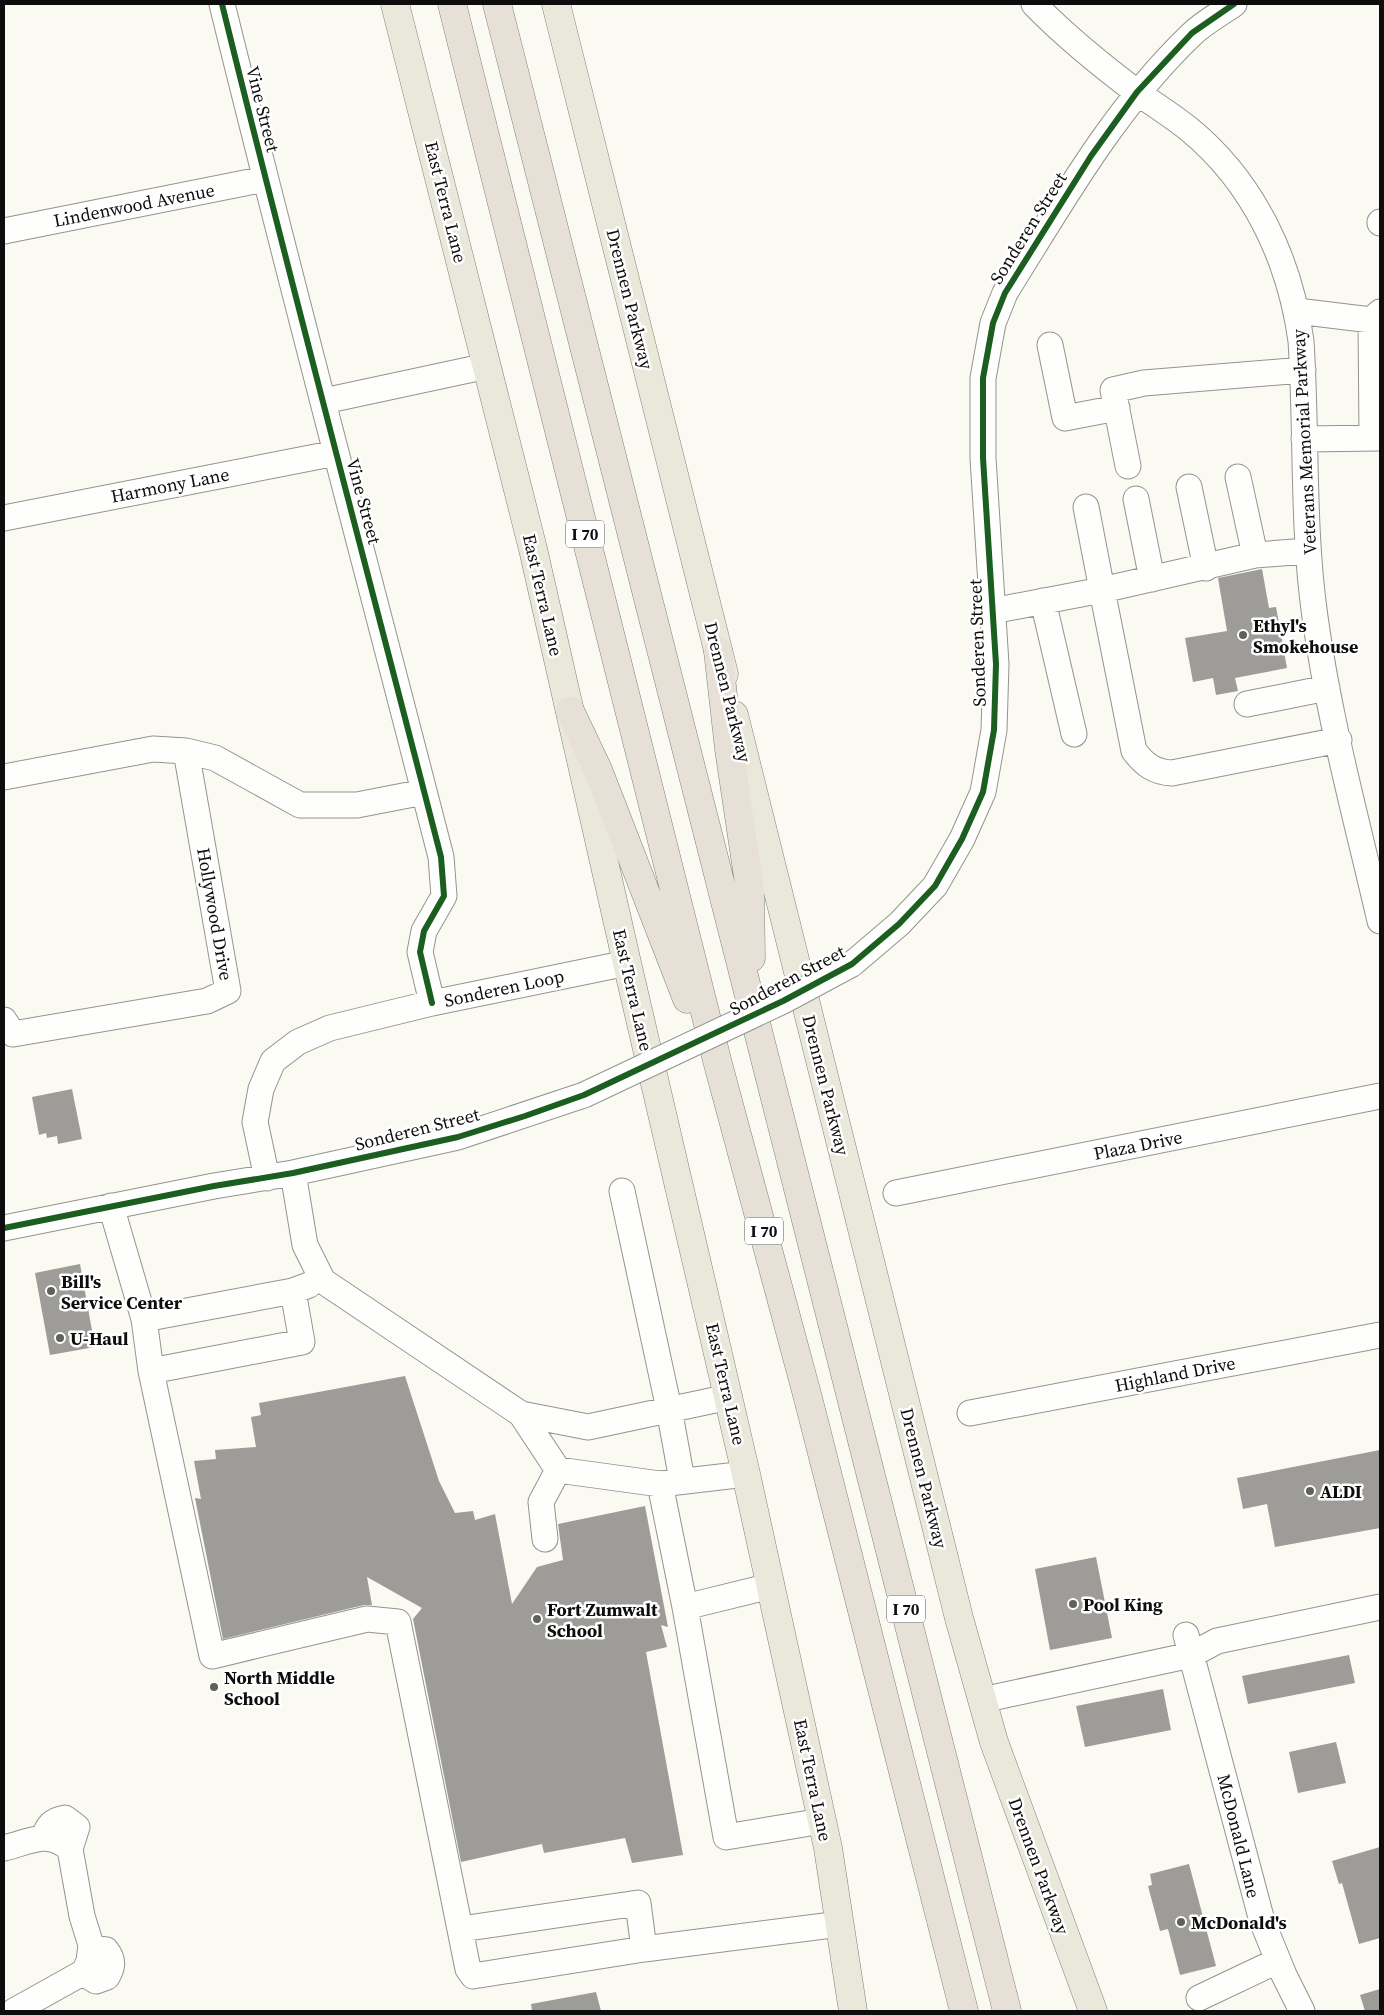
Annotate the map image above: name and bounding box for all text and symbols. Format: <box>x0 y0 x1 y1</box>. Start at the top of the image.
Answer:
street label: Vine Street <box>240 63 286 155</box>
street label: East Terra Lane <box>419 139 473 265</box>
street label: Sonderen Street <box>984 167 1072 289</box>
street label: Lindenwood Avenue <box>51 177 217 233</box>
street label: Drennen Parkway <box>600 226 660 373</box>
street label: Veterans Memorial Parkway <box>1286 328 1322 555</box>
street label: Vine Street <box>341 455 387 547</box>
street label: Harmony Lane <box>109 461 231 509</box>
road number: I 70 <box>566 520 604 548</box>
street label: East Terra Lane <box>517 531 569 659</box>
street label: Sonderen Street <box>962 579 992 707</box>
place label: Ethyl's Smokehouse <box>1253 613 1358 659</box>
street label: Drennen Parkway <box>698 619 758 766</box>
marker: Ethyl's Smokehouse <box>1237 629 1249 641</box>
street label: Hollywood Drive <box>191 846 239 982</box>
street label: East Terra Lane <box>607 926 659 1054</box>
street label: Sonderen Street <box>725 939 849 1021</box>
street label: Sonderen Loop <box>442 963 566 1013</box>
street label: Drennen Parkway <box>796 1012 856 1159</box>
street label: Sonderen Street <box>352 1101 482 1157</box>
street label: Plaza Drive <box>1091 1124 1185 1166</box>
road number: I 70 <box>745 1218 783 1244</box>
place label: Bill's Service Center <box>61 1269 183 1315</box>
marker: Bill's Service Center <box>45 1285 57 1297</box>
street label: East Terra Lane <box>700 1320 752 1448</box>
place label: U-Haul <box>70 1326 129 1351</box>
marker: U-Haul <box>54 1332 66 1344</box>
street label: Highland Drive <box>1112 1350 1238 1398</box>
street label: Drennen Parkway <box>894 1405 954 1552</box>
place label: ALDI <box>1320 1479 1362 1504</box>
marker: ALDI <box>1304 1485 1316 1497</box>
place label: Pool King <box>1083 1592 1163 1617</box>
road number: I 70 <box>887 1596 925 1622</box>
place label: Fort Zumwalt School <box>547 1597 658 1643</box>
marker: Pool King <box>1067 1598 1079 1610</box>
marker: Fort Zumwalt School <box>531 1613 543 1625</box>
place label: North Middle School <box>224 1665 335 1711</box>
marker: North Middle School <box>208 1681 220 1693</box>
street label: East Terra Lane <box>788 1716 838 1844</box>
street label: McDonald Lane <box>1212 1771 1266 1901</box>
street label: Drennen Parkway <box>1003 1794 1076 1939</box>
place label: McDonald's <box>1191 1910 1287 1935</box>
marker: McDonald's <box>1175 1916 1187 1928</box>

